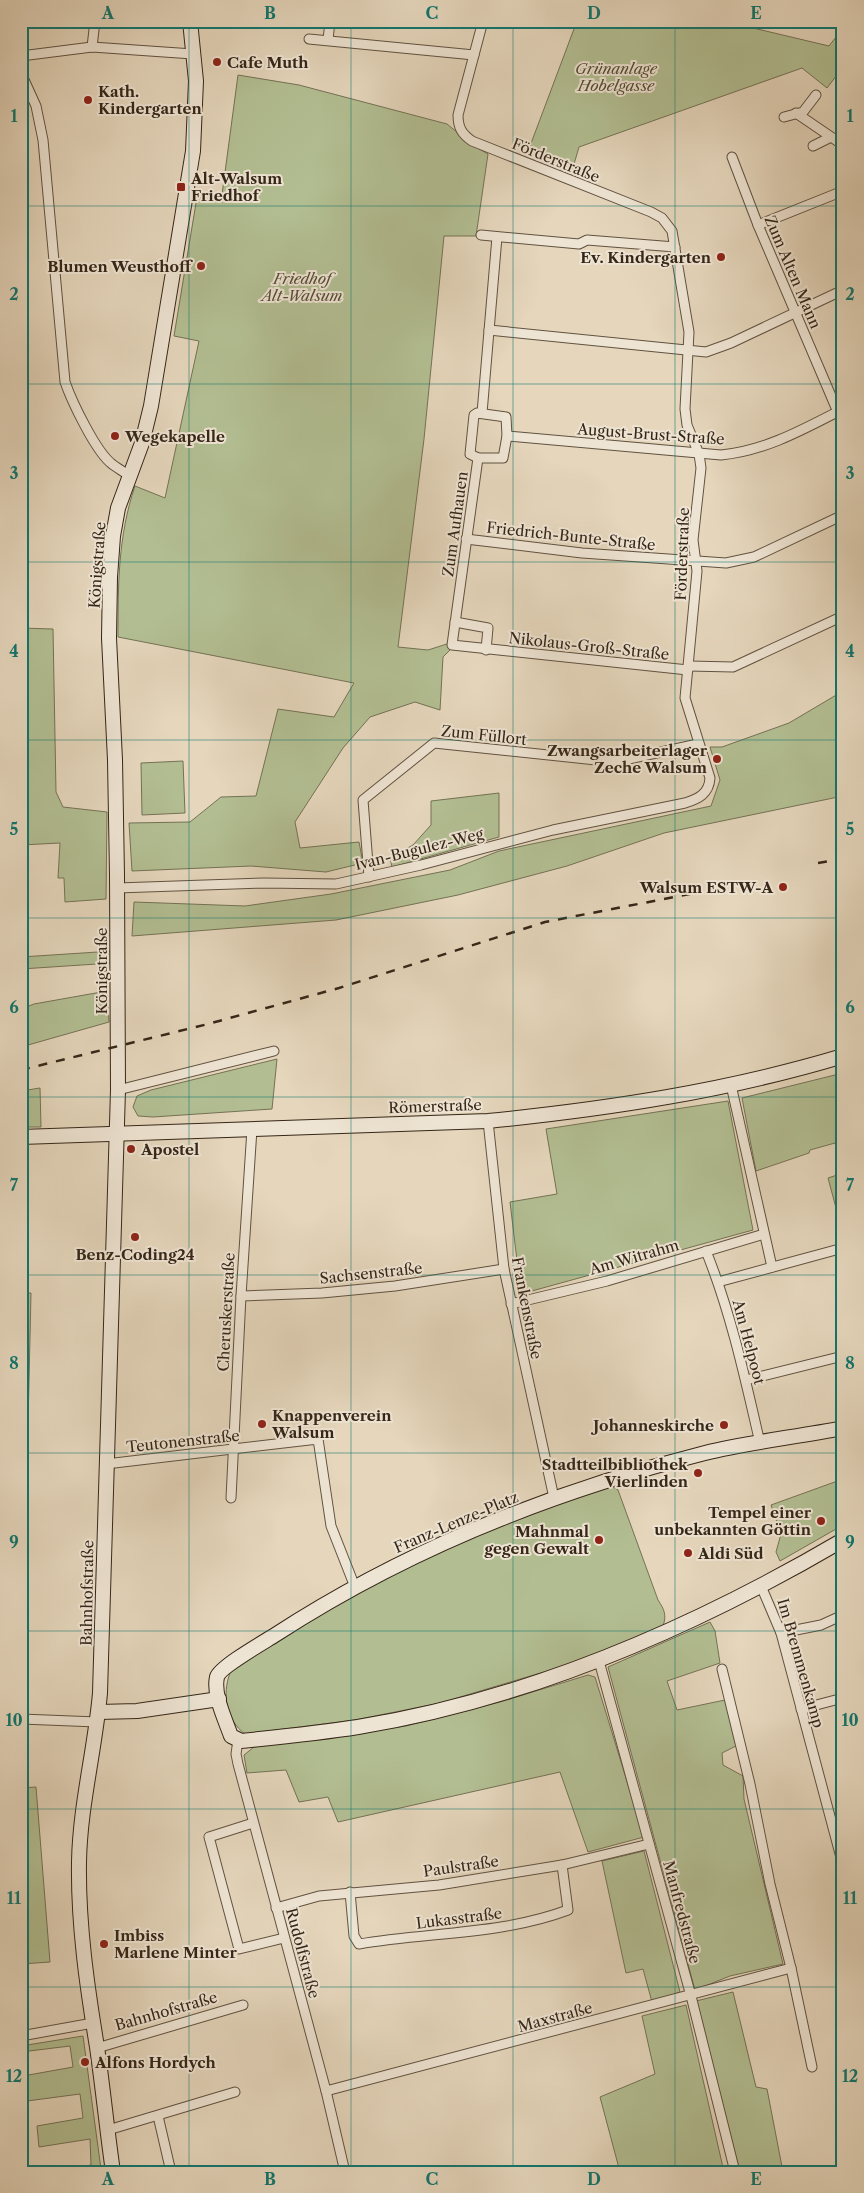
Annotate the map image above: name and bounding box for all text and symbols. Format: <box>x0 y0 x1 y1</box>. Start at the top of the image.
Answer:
text: A <box>101 3 115 23</box>
text: B <box>264 3 276 23</box>
text: C <box>426 3 438 23</box>
text: D <box>587 3 601 23</box>
text: E <box>750 3 762 23</box>
place label: Cafe Muth <box>227 53 309 72</box>
marker: Cafe Muth <box>211 56 223 68</box>
park label: Grünanlage Hobelgasse <box>575 59 658 95</box>
place label: Kath. Kindergarten <box>98 82 202 118</box>
marker: Kath. Kindergarten <box>82 94 94 106</box>
text: 1 <box>10 106 18 126</box>
text: 1 <box>846 106 854 126</box>
street label: Förderstraße <box>509 134 603 186</box>
place label: Alt-Walsum Friedhof <box>190 169 282 205</box>
marker: Alt-Walsum Friedhof <box>175 181 187 193</box>
street label: Zum Alten Mann <box>761 213 826 332</box>
place label: Ev. Kindergarten <box>580 248 712 267</box>
marker: Ev. Kindergarten <box>715 251 727 263</box>
place label: Blumen Weusthoff <box>47 257 193 276</box>
marker: Blumen Weusthoff <box>195 260 207 272</box>
park label: Friedhof Alt-Walsum <box>260 269 343 305</box>
text: 2 <box>9 284 19 304</box>
text: 2 <box>845 284 855 304</box>
street label: August-Brust-Straße <box>576 419 725 449</box>
place label: Wegekapelle <box>124 427 225 446</box>
marker: Wegekapelle <box>109 430 121 442</box>
text: 3 <box>9 463 19 483</box>
text: 3 <box>845 463 855 483</box>
street label: Zum Aufhauen <box>438 470 472 578</box>
street label: Förderstraße <box>671 507 693 601</box>
street label: Friedrich-Bunte-Straße <box>485 518 657 554</box>
street label: Königstraße <box>84 521 110 609</box>
street label: Nikolaus-Groß-Straße <box>508 628 670 664</box>
text: 4 <box>9 641 19 661</box>
text: 4 <box>845 641 855 661</box>
street label: Zum Füllort <box>440 721 528 749</box>
place label: Zwangsarbeiterlager Zeche Walsum <box>547 741 708 777</box>
marker: Zwangsarbeiterlager Zeche Walsum <box>711 753 723 765</box>
text: 5 <box>10 819 19 839</box>
text: 5 <box>846 819 855 839</box>
street label: Ivan-Bugulez-Weg <box>353 824 485 874</box>
place label: Walsum ESTW-A <box>639 878 773 897</box>
marker: Walsum ESTW-A <box>777 881 789 893</box>
street label: Königstraße <box>92 928 111 1014</box>
text: 6 <box>9 997 19 1017</box>
text: 6 <box>845 997 855 1017</box>
street label: Römerstraße <box>388 1095 482 1117</box>
place label: Apostel <box>140 1140 199 1159</box>
marker: Apostel <box>125 1143 137 1155</box>
text: 7 <box>10 1175 19 1195</box>
text: 7 <box>846 1175 855 1195</box>
marker: Benz-Coding24 <box>129 1231 141 1243</box>
street label: Am Witrahm <box>586 1235 681 1279</box>
place label: Benz-Coding24 <box>75 1245 195 1264</box>
street label: Cheruskerstraße <box>213 1252 239 1372</box>
street label: Frankenstraße <box>508 1255 546 1361</box>
street label: Sachsenstraße <box>319 1258 423 1288</box>
street label: Am Helpoot <box>728 1296 770 1387</box>
text: 8 <box>9 1353 19 1373</box>
text: 8 <box>845 1353 855 1373</box>
place label: Knappenverein Walsum <box>271 1406 392 1442</box>
place label: Johanneskirche <box>590 1416 714 1435</box>
marker: Knappenverein Walsum <box>256 1418 268 1430</box>
marker: Johanneskirche <box>718 1419 730 1431</box>
street label: Teutonenstraße <box>125 1426 241 1456</box>
place label: Stadtteilbibliothek Vierlinden <box>542 1455 689 1491</box>
marker: Stadtteilbibliothek Vierlinden <box>692 1467 704 1479</box>
street label: Franz-Lenze-Platz <box>391 1487 521 1557</box>
place label: Tempel einer unbekannten Göttin <box>654 1503 812 1539</box>
marker: Tempel einer unbekannten Göttin <box>815 1515 827 1527</box>
place label: Mahnmal gegen Gewalt <box>483 1522 589 1558</box>
text: 9 <box>9 1532 19 1552</box>
text: 9 <box>845 1532 855 1552</box>
marker: Mahnmal gegen Gewalt <box>593 1534 605 1546</box>
street label: Bahnhofstraße <box>77 1540 97 1646</box>
place label: Aldi Süd <box>697 1544 764 1563</box>
marker: Aldi Süd <box>682 1547 694 1559</box>
street label: Im Bremmenkamp <box>773 1596 829 1730</box>
text: 10 <box>5 1710 23 1730</box>
text: 10 <box>841 1710 859 1730</box>
street label: Paulstraße <box>422 1851 500 1881</box>
street label: Manfredstraße <box>659 1858 705 1966</box>
text: 11 <box>7 1888 22 1908</box>
text: 11 <box>843 1888 858 1908</box>
street label: Lukasstraße <box>415 1903 503 1933</box>
street label: Rudolfstraße <box>282 1906 324 2000</box>
place label: Imbiss Marlene Minter <box>114 1926 238 1962</box>
marker: Imbiss Marlene Minter <box>98 1938 110 1950</box>
street label: Bahnhofstraße <box>113 1987 219 2035</box>
street label: Maxstraße <box>516 1998 594 2036</box>
place label: Alfons Hordych <box>94 2053 217 2072</box>
marker: Alfons Hordych <box>79 2056 91 2068</box>
text: 12 <box>6 2066 22 2086</box>
text: 12 <box>842 2066 858 2086</box>
text: A <box>101 2169 115 2189</box>
text: B <box>264 2169 276 2189</box>
text: C <box>426 2169 438 2189</box>
text: D <box>587 2169 601 2189</box>
text: E <box>750 2169 762 2189</box>

